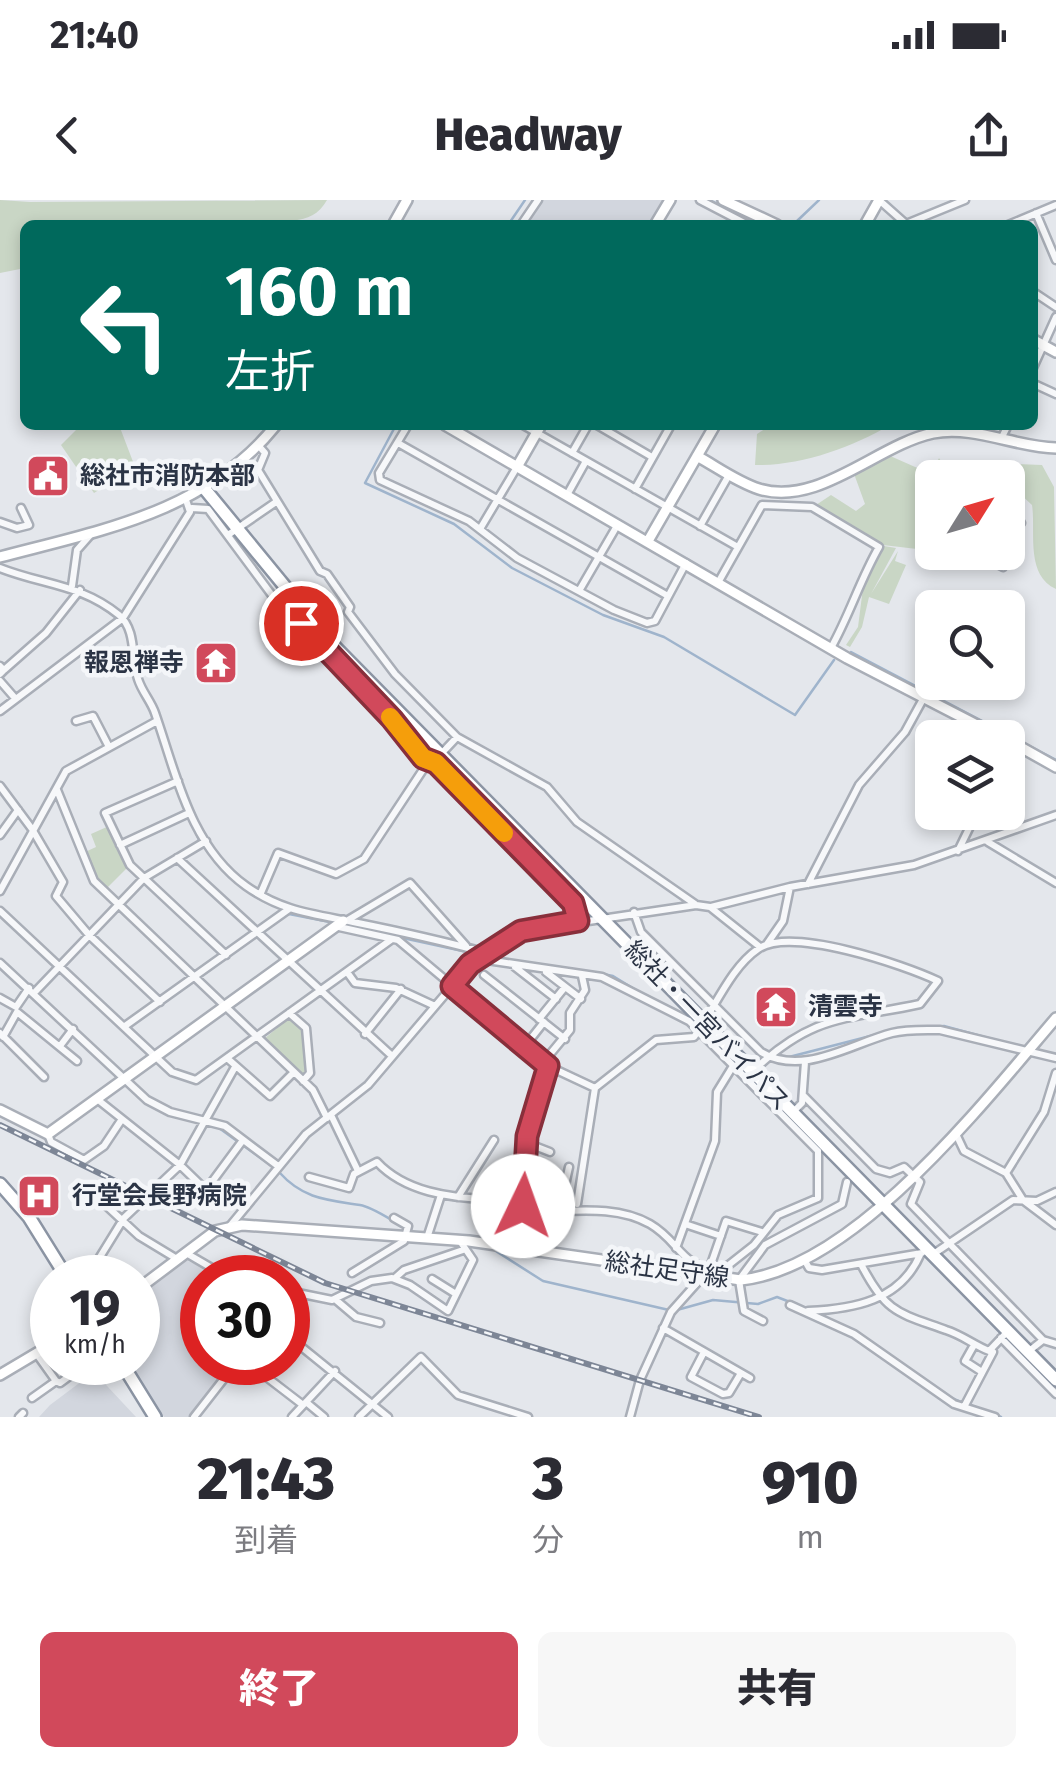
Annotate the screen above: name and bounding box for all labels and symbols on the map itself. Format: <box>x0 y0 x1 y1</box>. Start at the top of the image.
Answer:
public building icon: 総社市消防本部 <box>25 453 71 499</box>
north arrow <box>915 460 1025 570</box>
place label: 総社市消防本部 <box>80 461 255 491</box>
pin <box>259 581 344 666</box>
temple icon: 報恩禅寺 <box>193 640 239 686</box>
place label: 報恩禅寺 <box>84 648 184 678</box>
street label: 総社・一宮バイパス <box>618 935 796 1117</box>
temple icon: 清雲寺 <box>753 984 799 1030</box>
place label: 清雲寺 <box>808 992 883 1022</box>
position arrow <box>471 1154 575 1258</box>
hospital icon: 行堂会長野病院 <box>16 1173 62 1219</box>
place label: 行堂会長野病院 <box>72 1181 247 1211</box>
street label: 総社足守線 <box>603 1246 731 1294</box>
speed limit sign: 30 <box>180 1255 310 1385</box>

